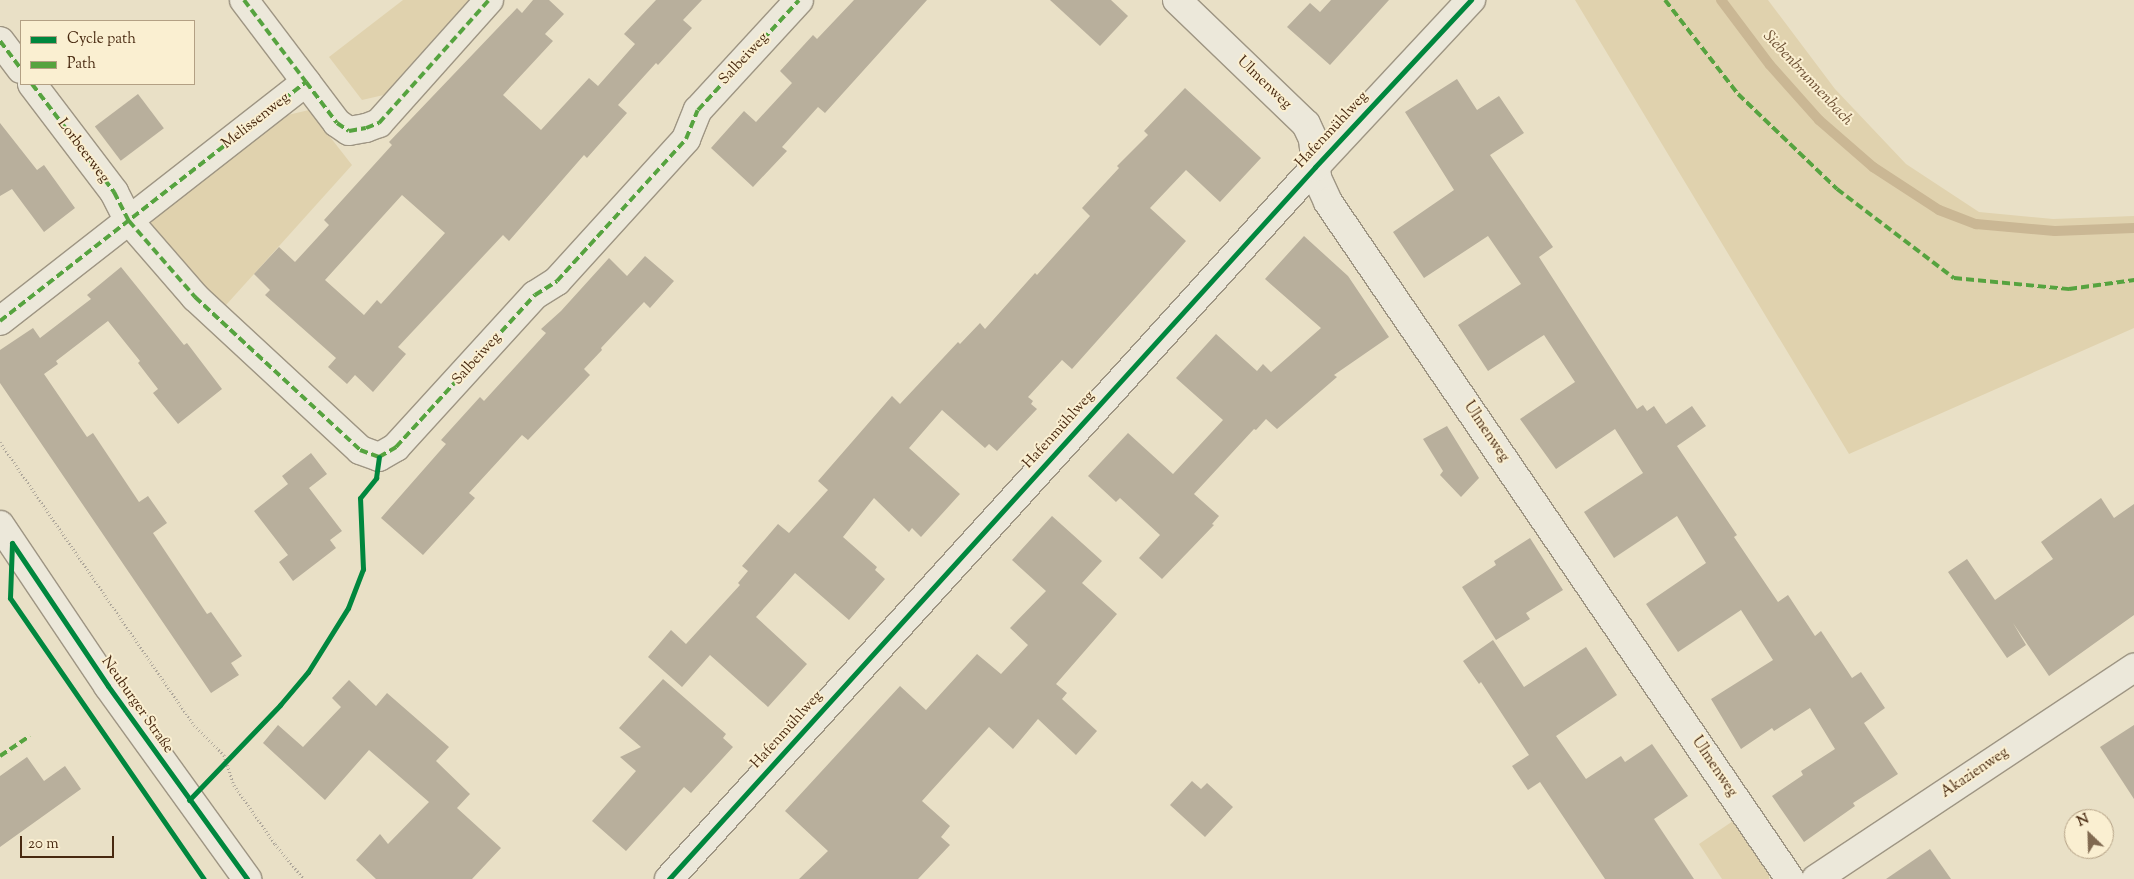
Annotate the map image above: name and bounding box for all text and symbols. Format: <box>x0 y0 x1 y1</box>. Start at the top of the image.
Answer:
legend <box>20 20 195 85</box>
water label: Siebenbrunnenbach <box>1758 27 1856 131</box>
text: Cycle path <box>67 29 136 50</box>
street label: Salbeiweg <box>715 29 773 89</box>
street label: Ulmenweg <box>1233 52 1295 114</box>
text: Path <box>67 54 96 75</box>
street label: Hafenmühlweg <box>1292 88 1372 172</box>
street label: Melissenweg <box>218 89 294 153</box>
street label: Lorbeerweg <box>53 115 113 187</box>
street label: Salbeiweg <box>449 329 505 389</box>
street label: Hafenmühlweg <box>1019 387 1099 473</box>
street label: Ulmenweg <box>1459 398 1513 466</box>
street label: Neuburger Straße <box>97 653 177 757</box>
street label: Hafenmühlweg <box>747 687 827 773</box>
street label: Ulmenweg <box>1687 733 1741 801</box>
street label: Akazienweg <box>1938 744 2012 802</box>
north arrow <box>2064 809 2114 859</box>
text: N <box>2074 810 2092 833</box>
scale bar <box>22 826 116 858</box>
text: 20 m <box>28 834 59 855</box>

